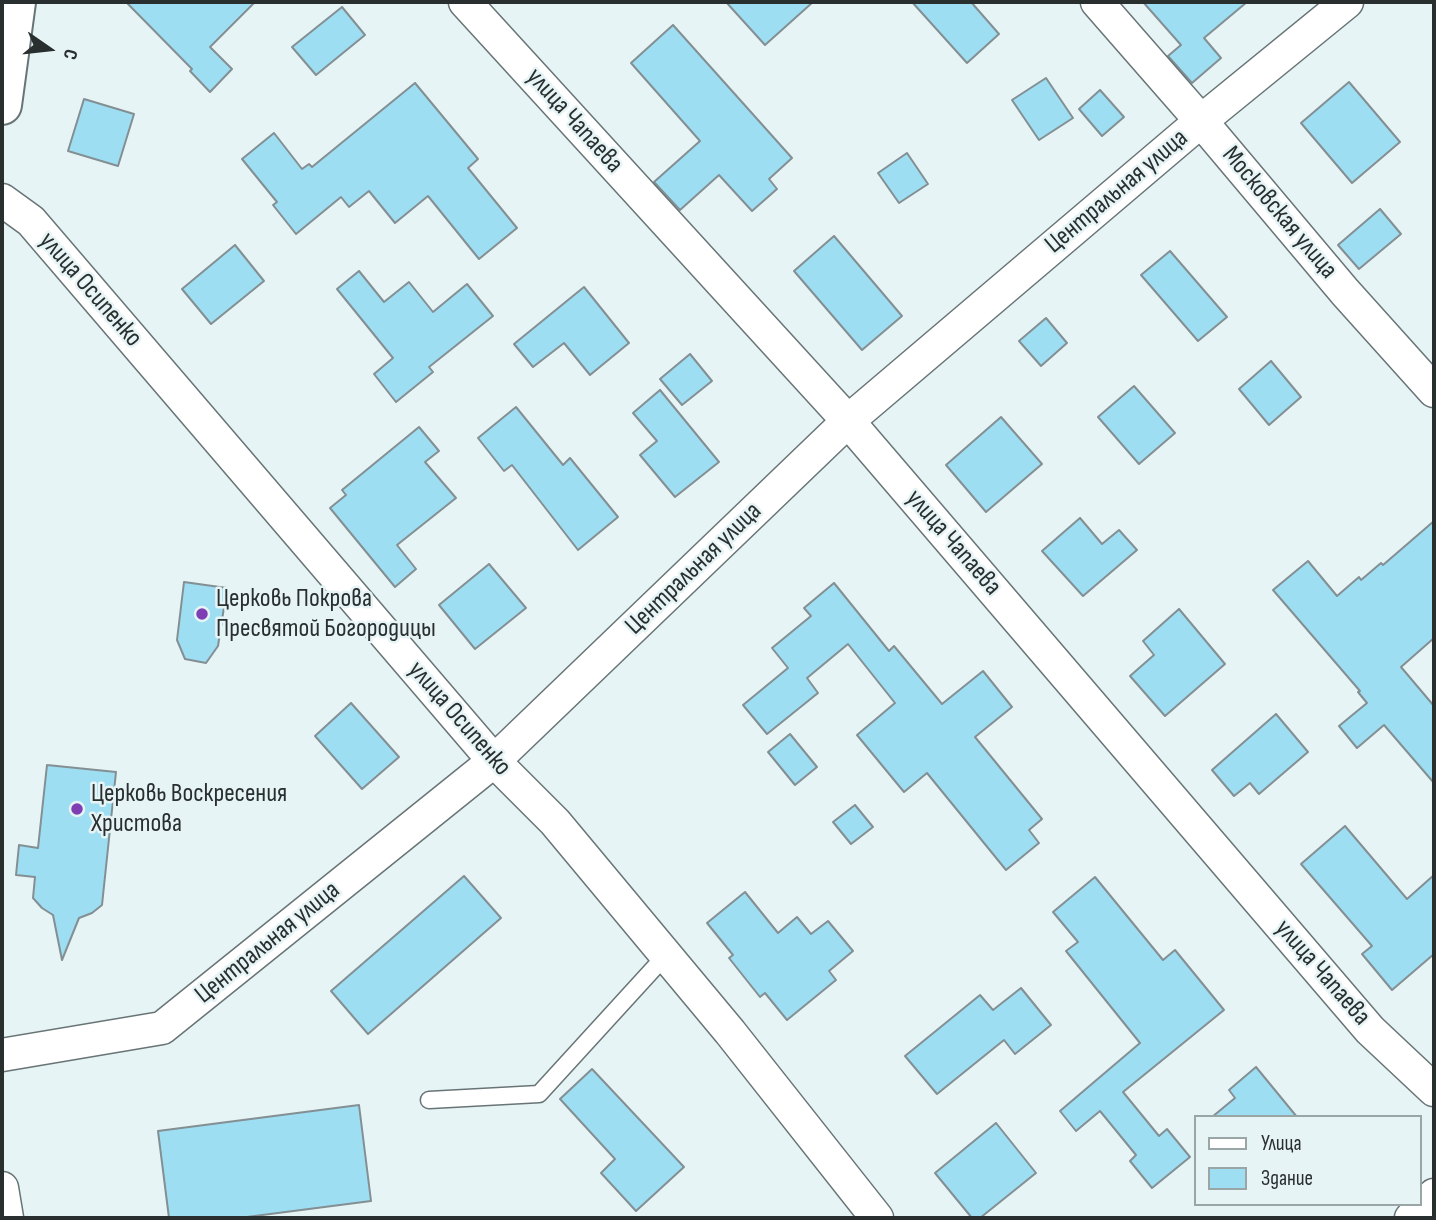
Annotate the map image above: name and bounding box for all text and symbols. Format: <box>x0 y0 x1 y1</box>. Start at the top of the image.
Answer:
north arrow <box>14 14 84 84</box>
text: С <box>58 47 82 62</box>
street label: улица Чапаева <box>519 62 629 180</box>
street label: Центральная улица <box>1039 123 1195 261</box>
street label: Московская улица <box>1215 141 1343 285</box>
street label: улица Осипенко <box>32 226 148 354</box>
street label: улица Чапаева <box>899 484 1007 602</box>
street label: Центральная улица <box>620 496 768 642</box>
place label: Церковь Покрова Пресвятой Богородицы <box>216 583 436 644</box>
marker: Церковь Покрова Пресвятой Богородицы <box>194 606 210 622</box>
street label: улица Осипенко <box>401 655 517 783</box>
place label: Церковь Воскресения Христова <box>91 778 287 840</box>
marker: Церковь Воскресения Христова <box>69 801 85 817</box>
street label: Центральная улица <box>189 875 347 1011</box>
street label: улица Чапаева <box>1268 914 1376 1032</box>
legend <box>1194 1115 1422 1206</box>
text: Улица <box>1261 1131 1302 1156</box>
text: Здание <box>1261 1166 1313 1191</box>

